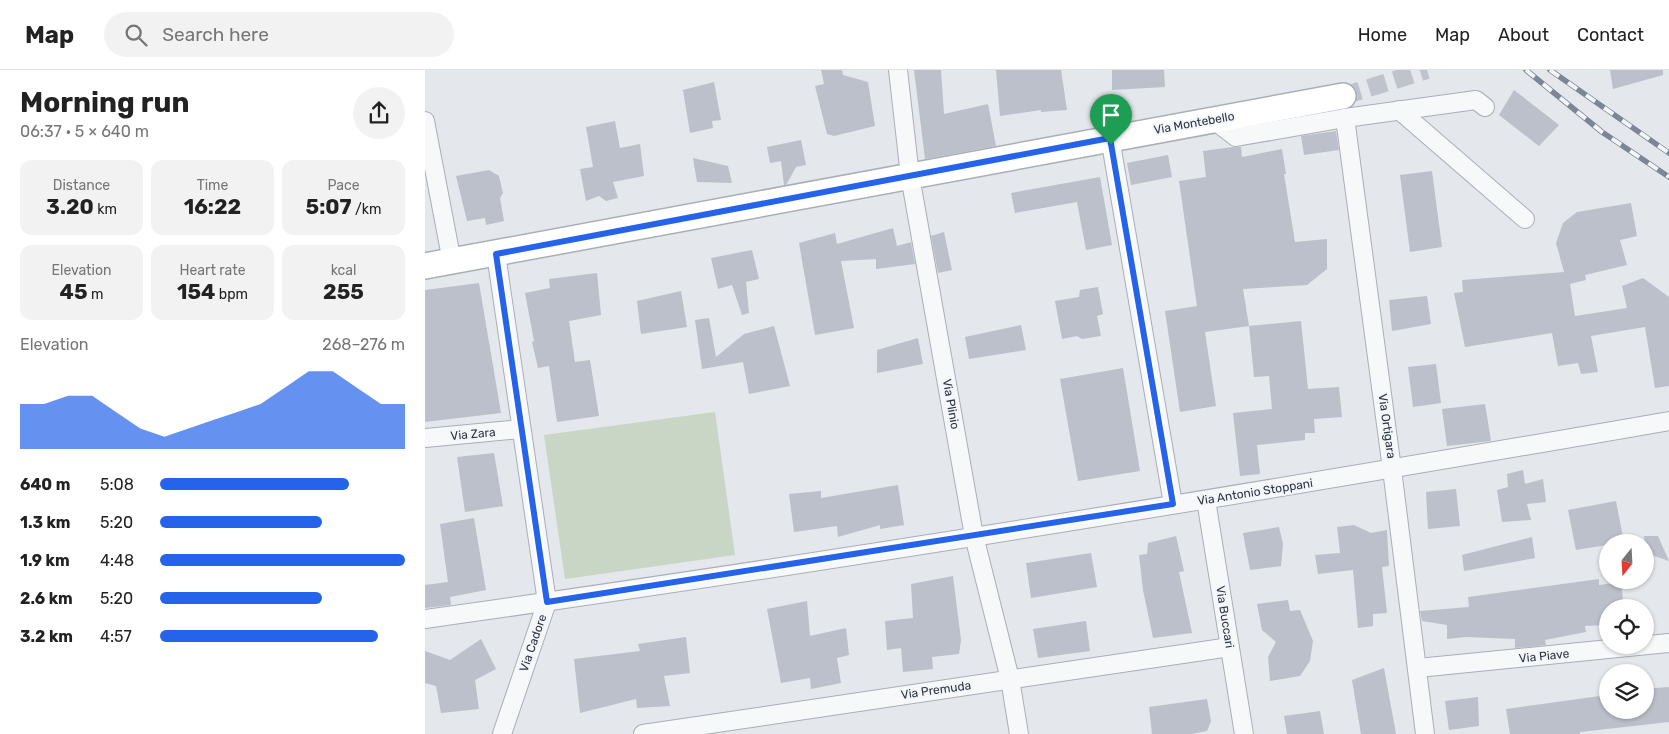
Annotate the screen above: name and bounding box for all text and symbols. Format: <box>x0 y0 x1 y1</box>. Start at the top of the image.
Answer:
search box <box>104 12 454 57</box>
text: Map <box>25 21 74 49</box>
icon: search <box>122 21 150 49</box>
text: Search here <box>162 23 269 46</box>
text: Home <box>1358 24 1407 46</box>
text: Map <box>1435 24 1470 46</box>
text: About <box>1498 24 1549 46</box>
text: Contact <box>1577 24 1644 46</box>
text: Morning run <box>20 86 189 119</box>
button: share <box>353 87 405 139</box>
pin <box>1090 94 1132 145</box>
icon: arrive <box>1097 101 1125 129</box>
street label: Via Montebello <box>1152 109 1236 137</box>
text: 06:37 · 5 × 640 m <box>20 122 149 141</box>
text: Distance <box>53 177 110 194</box>
text: Time <box>197 177 228 194</box>
text: Pace <box>327 177 360 194</box>
text: 3.20 <box>46 194 94 219</box>
text: 16:22 <box>184 194 241 219</box>
text: 5:07 <box>306 194 352 219</box>
text: km <box>94 201 117 218</box>
text: /km <box>352 201 381 218</box>
text: Elevation <box>52 262 112 279</box>
text: Heart rate <box>180 262 245 279</box>
text: kcal <box>331 262 356 279</box>
text: 45 <box>60 279 88 304</box>
text: 154 <box>177 279 215 304</box>
text: 255 <box>323 279 364 304</box>
text: m <box>88 286 103 303</box>
text: bpm <box>215 286 248 303</box>
text: Elevation <box>20 335 89 354</box>
text: 268–276 m <box>322 335 405 354</box>
street label: Via Plinio <box>940 378 962 430</box>
street label: Via Ortigara <box>1376 393 1398 459</box>
street label: Via Zara <box>450 425 496 443</box>
text: 640 m <box>20 475 70 494</box>
text: 5:08 <box>100 475 134 494</box>
street label: Via Antonio Stoppani <box>1196 476 1314 508</box>
text: 1.3 km <box>20 513 70 532</box>
text: 5:20 <box>100 513 133 532</box>
north arrow <box>1599 534 1654 589</box>
map controls <box>1599 534 1654 719</box>
text: 1.9 km <box>20 551 70 570</box>
text: 4:48 <box>100 551 134 570</box>
street label: Via Buccari <box>1213 585 1237 649</box>
text: 2.6 km <box>20 589 73 608</box>
text: 5:20 <box>100 589 133 608</box>
button: locate <box>1599 599 1654 654</box>
street label: Via Cadore <box>517 612 549 674</box>
text: 3.2 km <box>20 627 73 646</box>
text: 4:57 <box>100 627 132 646</box>
street label: Via Piave <box>1518 646 1570 666</box>
button: layers <box>1599 664 1654 719</box>
street label: Via Premuda <box>900 678 972 702</box>

